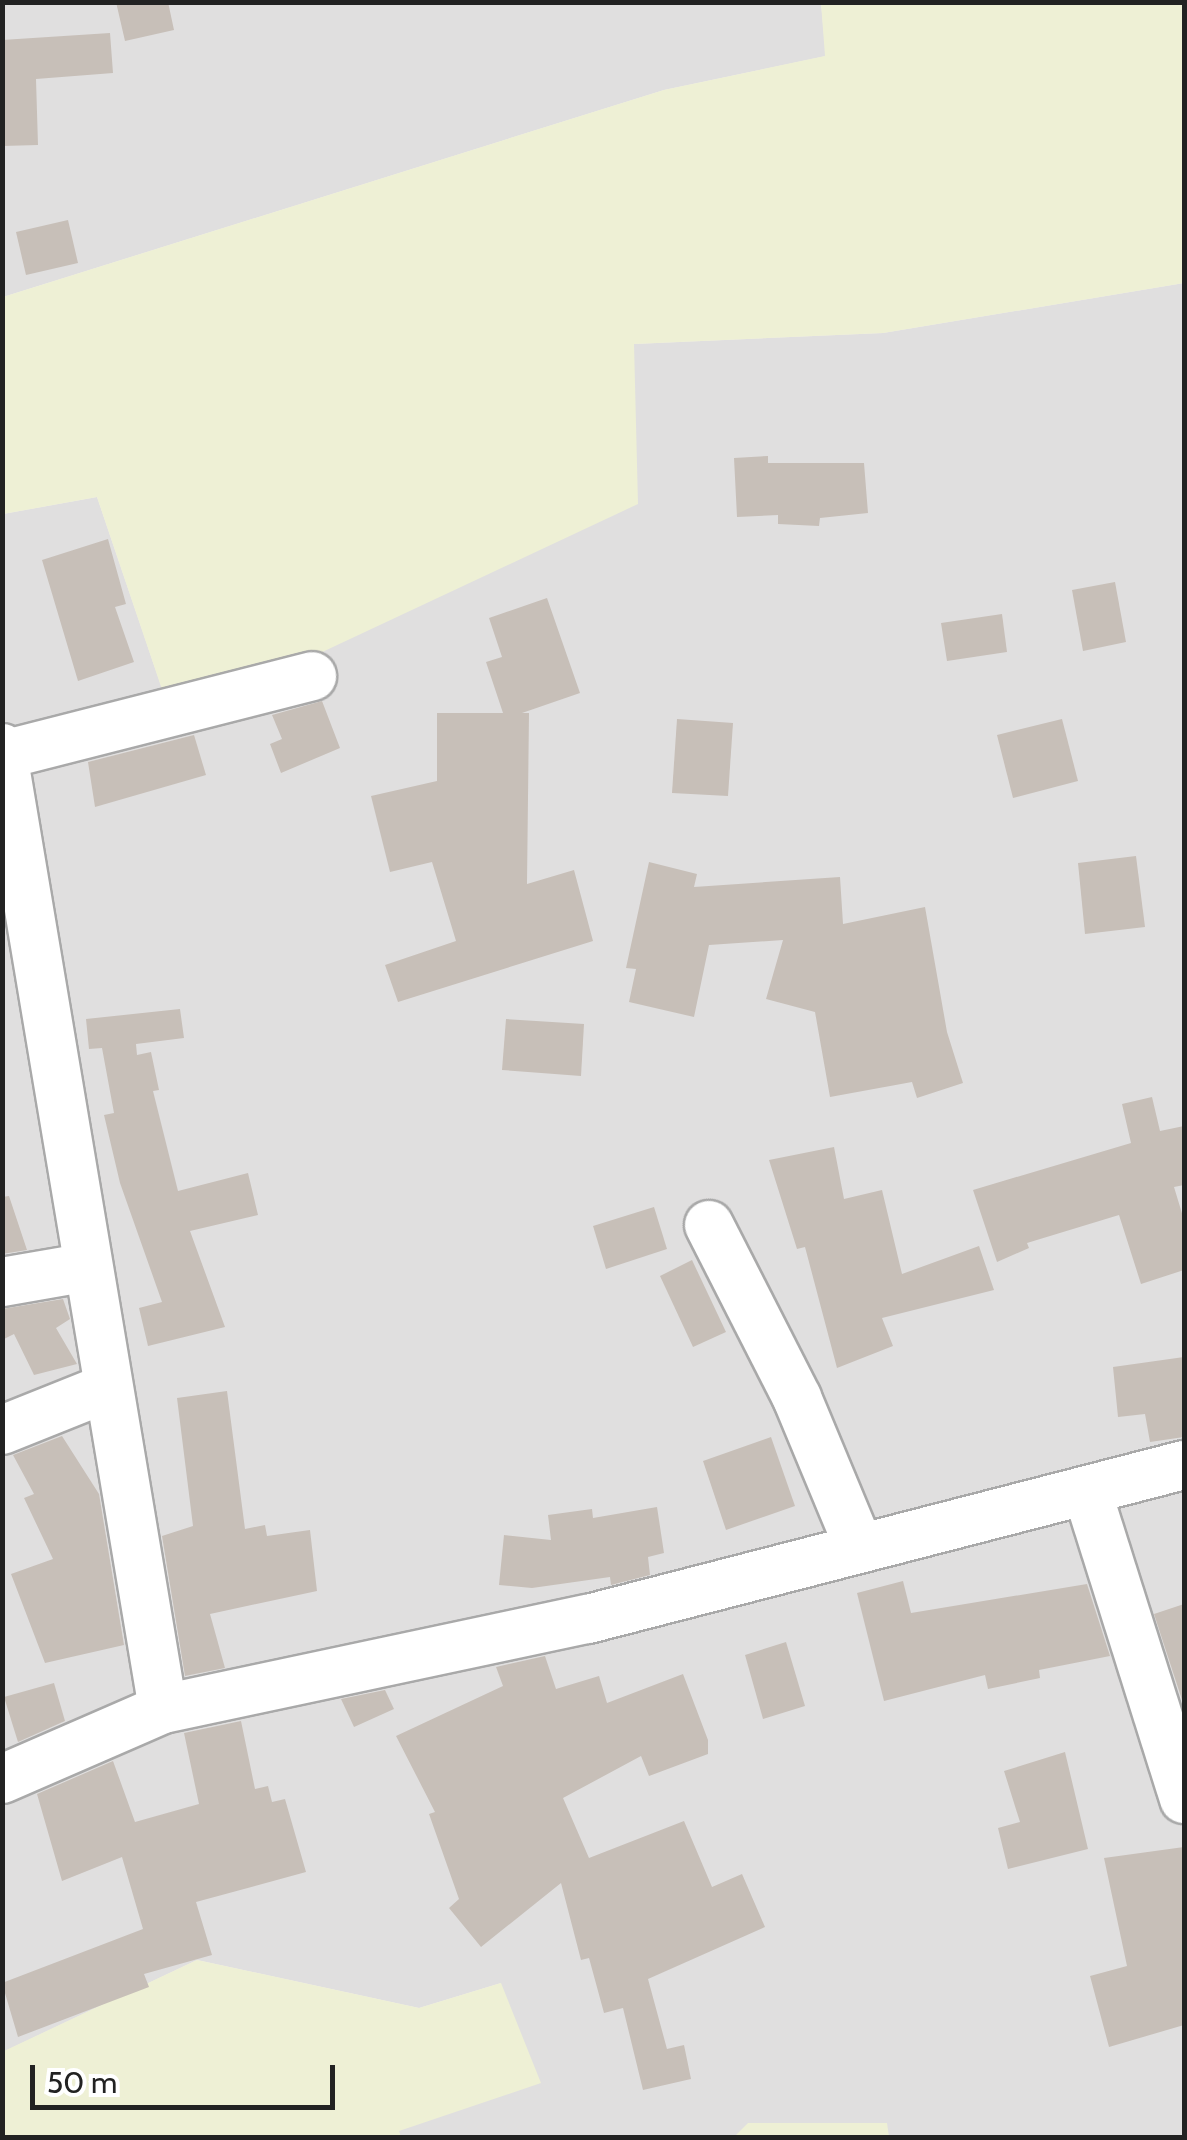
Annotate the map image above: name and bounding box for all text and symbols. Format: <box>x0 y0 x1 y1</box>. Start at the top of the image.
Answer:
scale bar <box>35 2045 340 2107</box>
text: 50 m <box>47 2064 117 2101</box>

